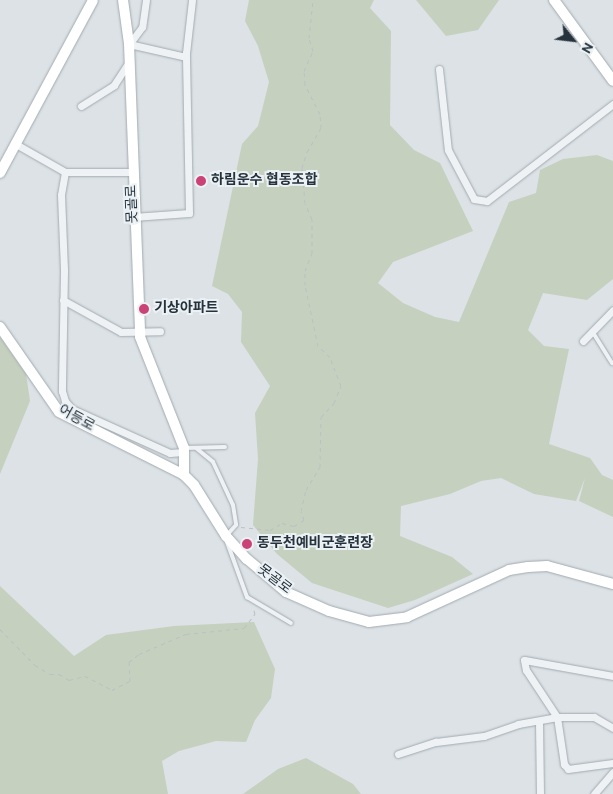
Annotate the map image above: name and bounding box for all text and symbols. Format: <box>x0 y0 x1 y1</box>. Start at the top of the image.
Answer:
north arrow <box>548 15 598 65</box>
text: N <box>577 39 596 56</box>
place label: 하림운수 협동조합 <box>211 173 318 189</box>
marker: 하림운수 협동조합 <box>195 175 207 187</box>
street label: 못골로 <box>124 184 142 224</box>
place label: 기상아파트 <box>154 301 218 317</box>
marker: 기상아파트 <box>138 303 150 315</box>
street label: 어등로 <box>55 402 97 436</box>
place label: 동두천예비군훈련장 <box>257 536 373 552</box>
marker: 동두천예비군훈련장 <box>241 538 253 550</box>
street label: 못골로 <box>254 562 294 598</box>

